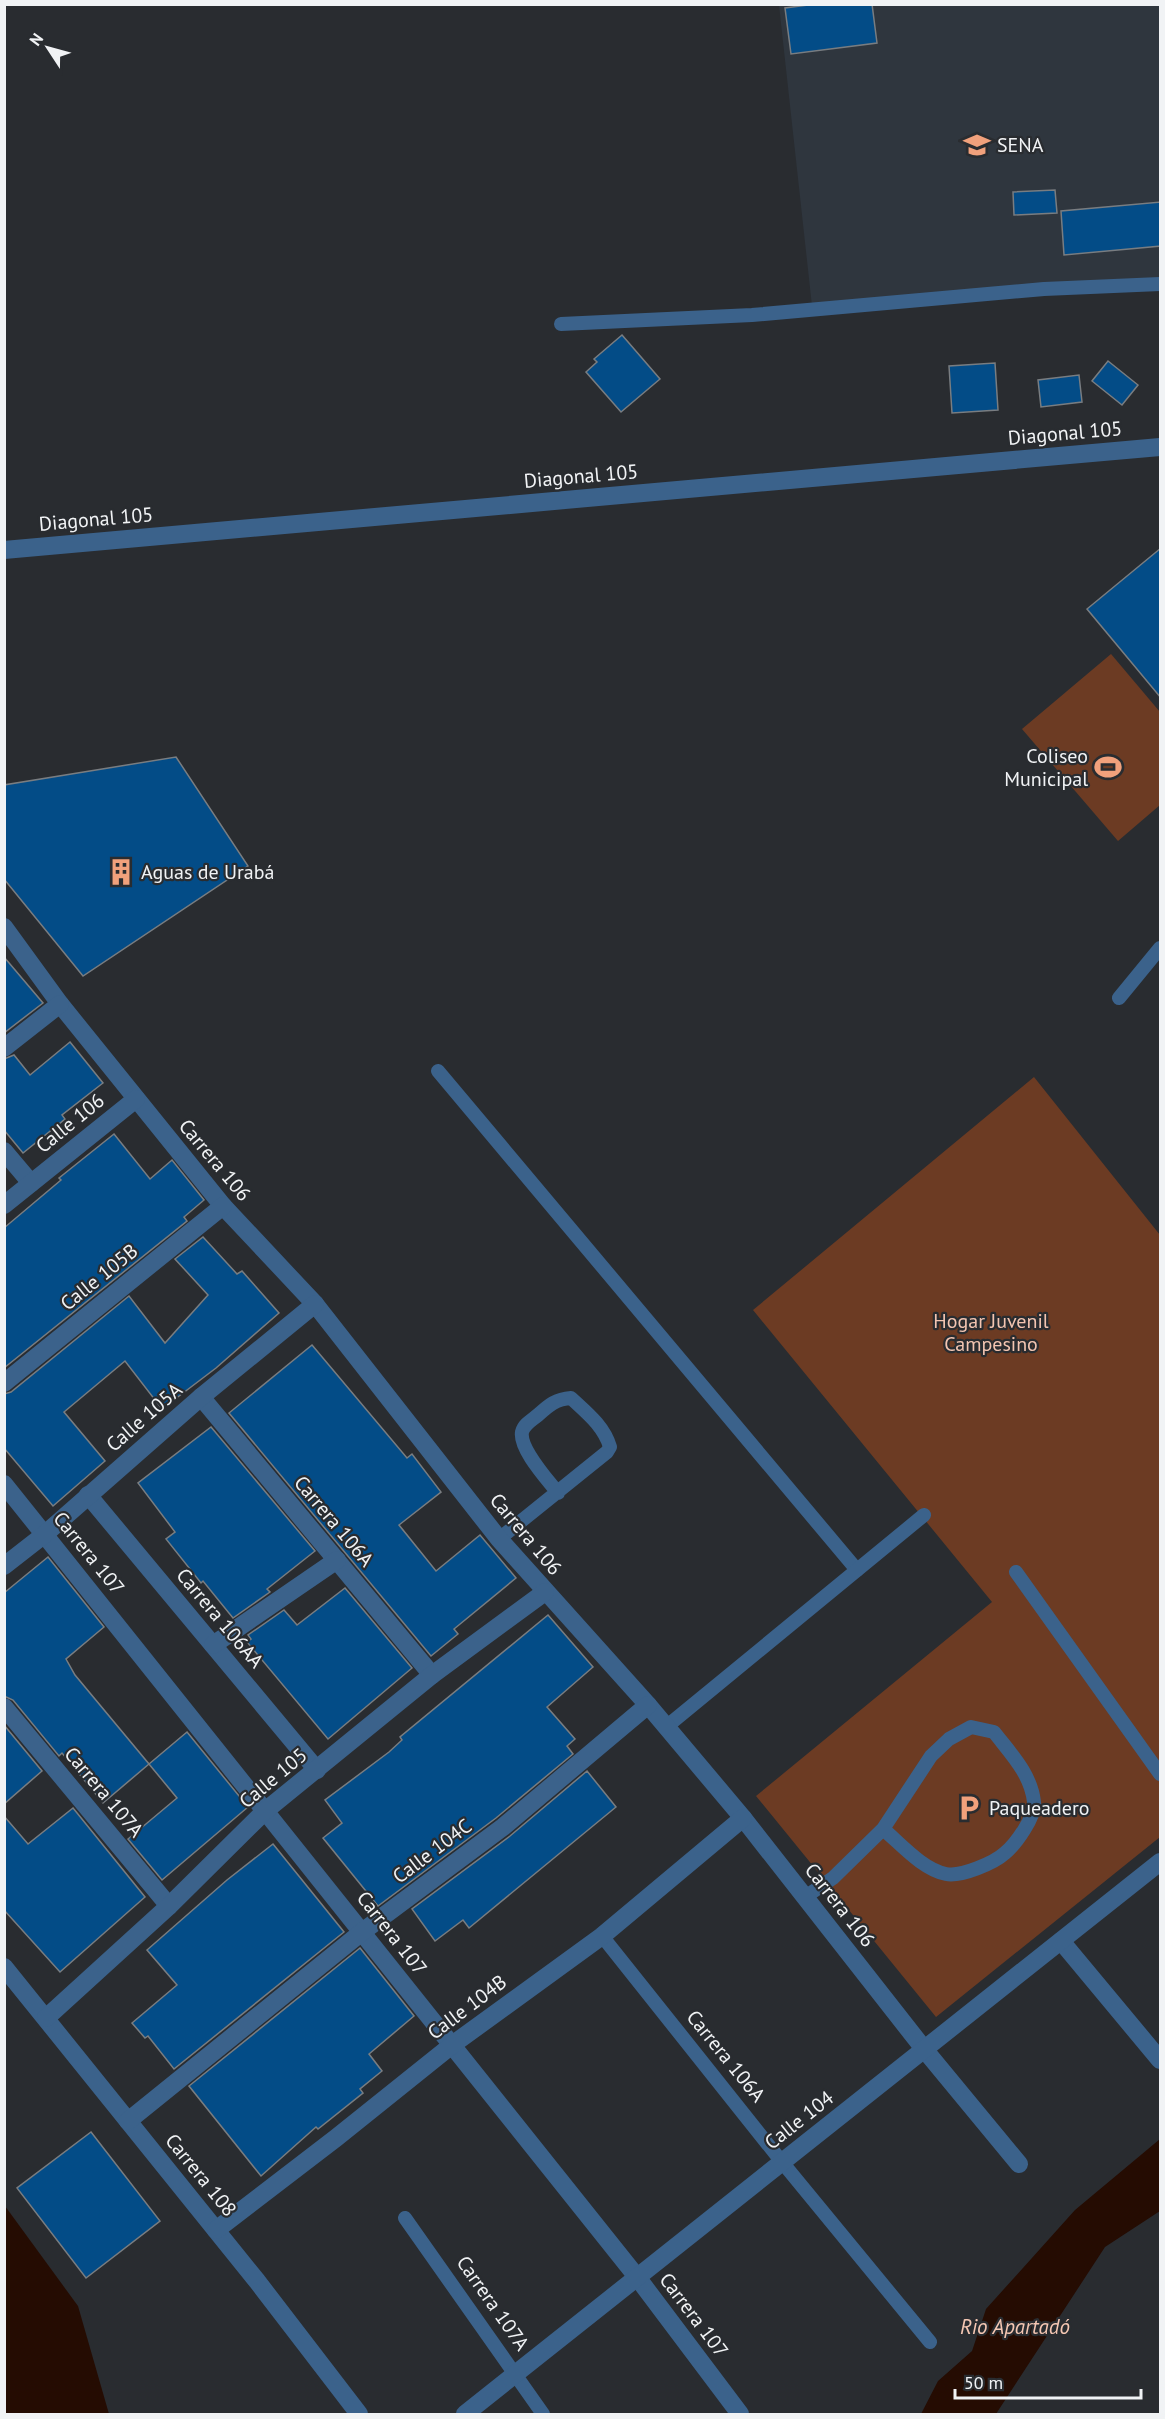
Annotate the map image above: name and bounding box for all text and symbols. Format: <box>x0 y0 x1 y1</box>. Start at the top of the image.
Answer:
north arrow <box>18 18 78 78</box>
text: N <box>25 29 47 49</box>
school or university icon: SENA <box>962 130 992 160</box>
place label: SENA <box>997 132 1044 158</box>
street label: Diagonal 105 <box>1007 415 1123 451</box>
street label: Diagonal 105 <box>523 458 639 494</box>
street label: Diagonal 105 <box>38 501 154 537</box>
place label: Coliseo Municipal <box>1004 743 1088 792</box>
sports icon: Coliseo Municipal <box>1093 752 1123 782</box>
building icon: Aguas de Urabá <box>106 857 136 887</box>
place label: Aguas de Urabá <box>141 859 274 885</box>
street label: Calle 106 <box>30 1087 110 1159</box>
street label: Carrera 106 <box>173 1114 257 1206</box>
street label: Calle 105B <box>55 1238 143 1316</box>
park label: Hogar Juvenil Campesino <box>933 1308 1049 1357</box>
street label: Calle 105A <box>101 1377 188 1457</box>
street label: Carrera 106A <box>288 1470 380 1572</box>
street label: Carrera 106 <box>484 1488 568 1580</box>
street label: Carrera 107 <box>48 1506 130 1600</box>
street label: Carrera 106AA <box>171 1563 270 1674</box>
street label: Carrera 107A <box>59 1741 150 1843</box>
street label: Calle 105 <box>234 1742 312 1814</box>
parking icon: Paqueadero <box>954 1793 984 1823</box>
place label: Paqueadero <box>989 1795 1089 1821</box>
street label: Calle 104C <box>387 1813 477 1889</box>
street label: Carrera 106 <box>799 1858 881 1952</box>
street label: Carrera 107 <box>351 1886 433 1980</box>
street label: Calle 104B <box>422 1969 512 2045</box>
street label: Carrera 106A <box>681 2005 771 2108</box>
street label: Calle 104 <box>759 2085 839 2155</box>
street label: Carrera 108 <box>160 2128 242 2222</box>
street label: Carrera 107A <box>451 2250 535 2356</box>
street label: Carrera 107 <box>654 2267 734 2363</box>
water label: Rio Apartadó <box>960 2313 1070 2340</box>
scale bar <box>955 2362 1141 2400</box>
text: 50 m <box>964 2371 1003 2394</box>

